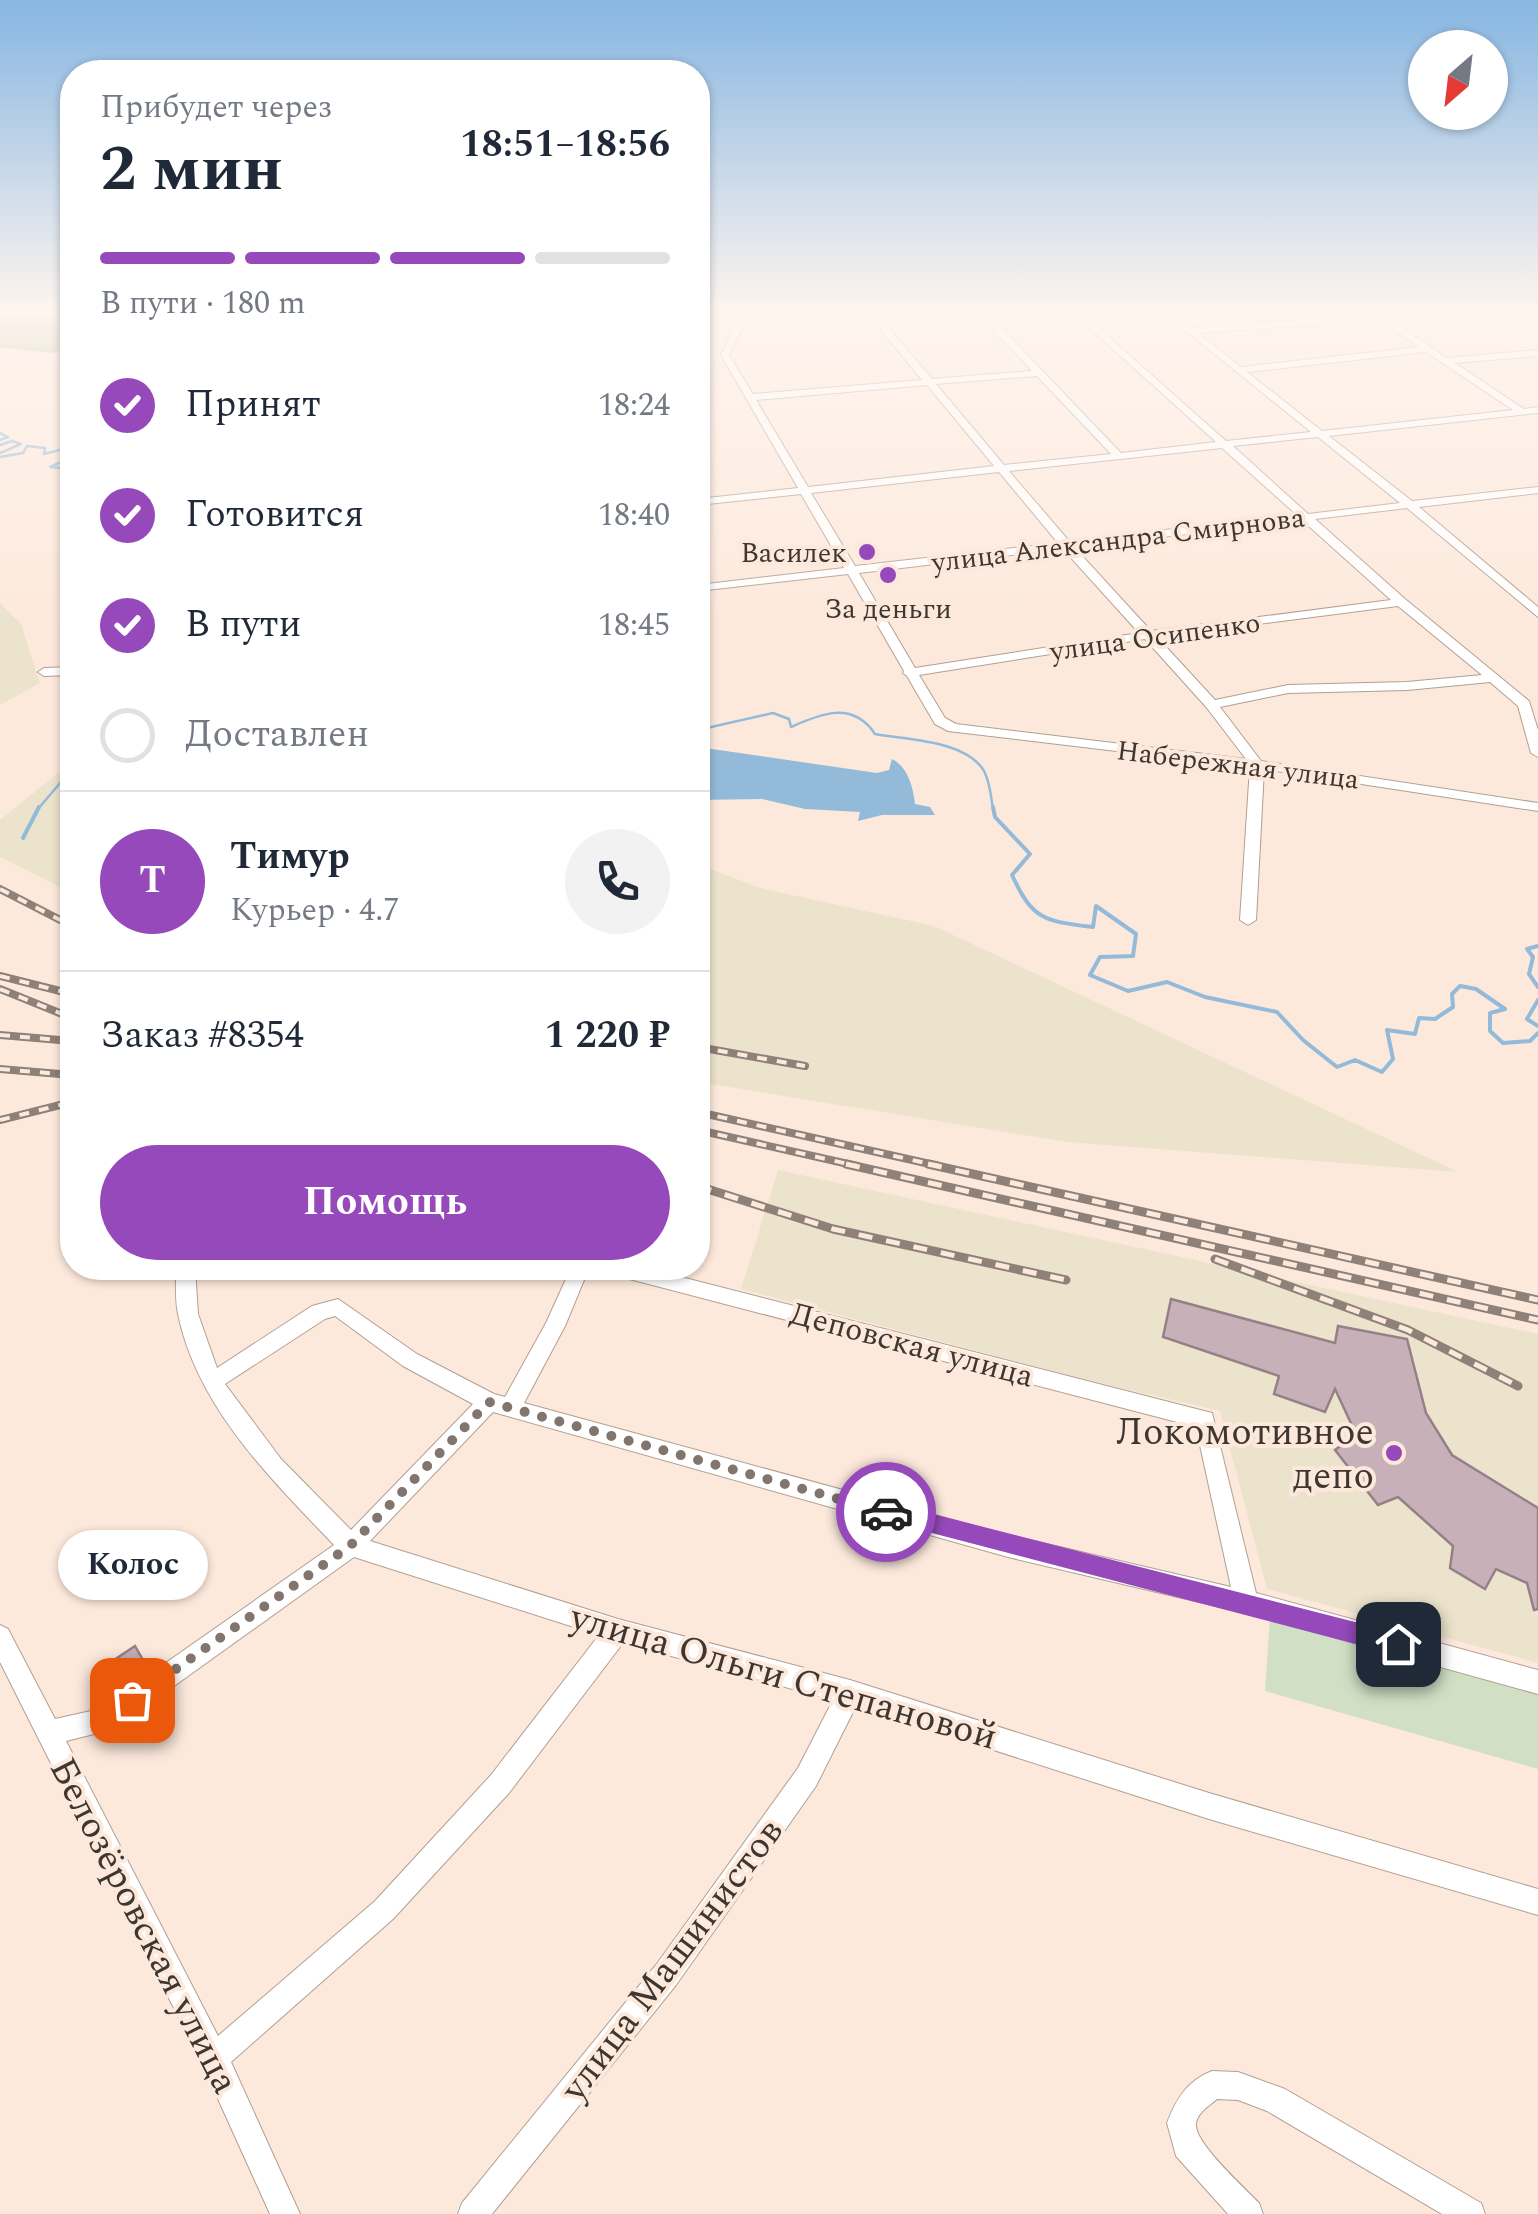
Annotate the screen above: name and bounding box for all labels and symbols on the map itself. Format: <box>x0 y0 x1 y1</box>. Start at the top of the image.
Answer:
north arrow <box>1408 30 1508 130</box>
street label: улица Александра Смирнова <box>928 496 1307 585</box>
place label: Василек <box>740 532 847 575</box>
marker: Василек <box>856 541 878 563</box>
marker: За деньги <box>877 564 899 586</box>
place label: За деньги <box>824 588 952 631</box>
street label: улица Осипенко <box>1046 601 1263 674</box>
street label: Набережная улица <box>1114 729 1362 802</box>
street label: Деповская улица <box>784 1289 1039 1402</box>
place label: Локомотивное депо <box>1116 1404 1374 1506</box>
marker: Локомотивное депо <box>1383 1442 1405 1464</box>
courier <box>836 1462 936 1562</box>
callout: Колос <box>57 1530 207 1600</box>
street label: улица Ольги Степановой <box>562 1589 1004 1767</box>
pin <box>1356 1602 1441 1687</box>
pin <box>90 1658 175 1743</box>
street label: Белозёровская улица <box>33 1748 253 2105</box>
street label: улица Машинистов <box>546 1806 799 2115</box>

